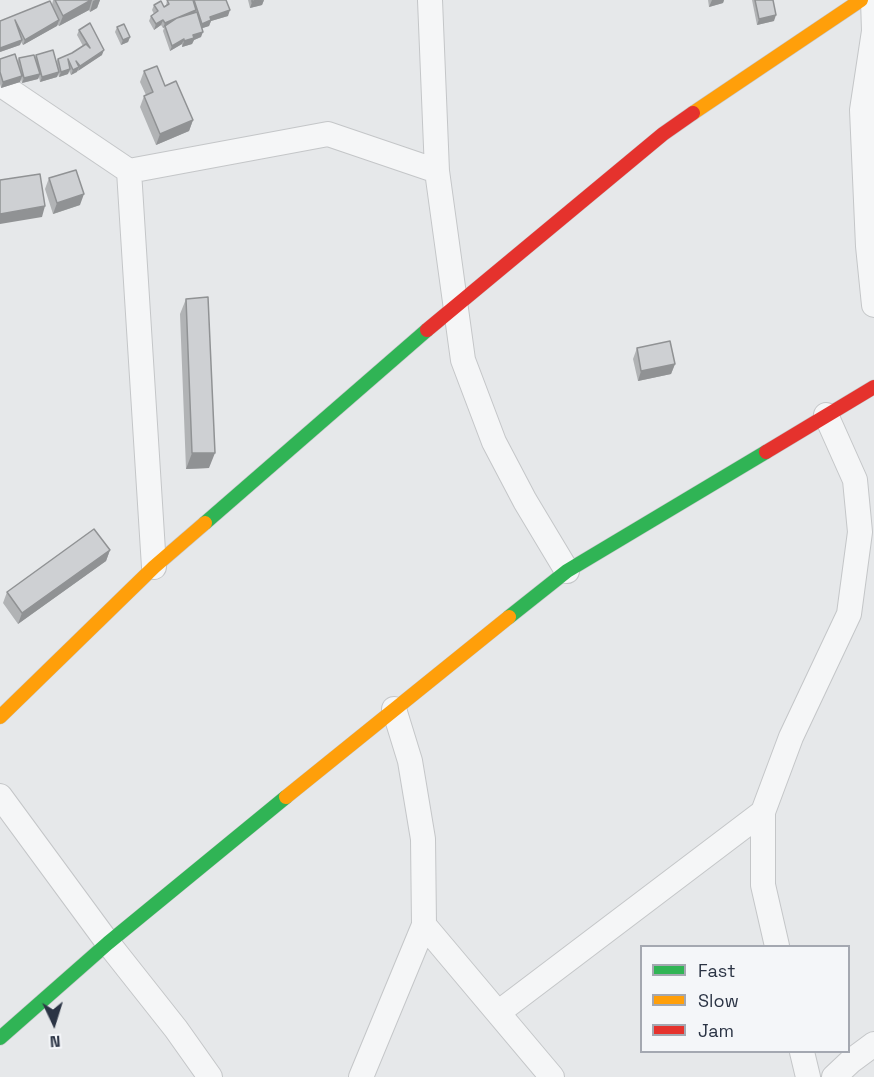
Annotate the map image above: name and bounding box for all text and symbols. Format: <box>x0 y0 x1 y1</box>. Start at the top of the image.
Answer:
legend <box>640 945 850 1053</box>
text: Fast <box>698 959 735 982</box>
text: Slow <box>698 989 739 1012</box>
north arrow <box>24 993 84 1053</box>
text: Jam <box>698 1019 734 1042</box>
text: N <box>49 1031 61 1052</box>

